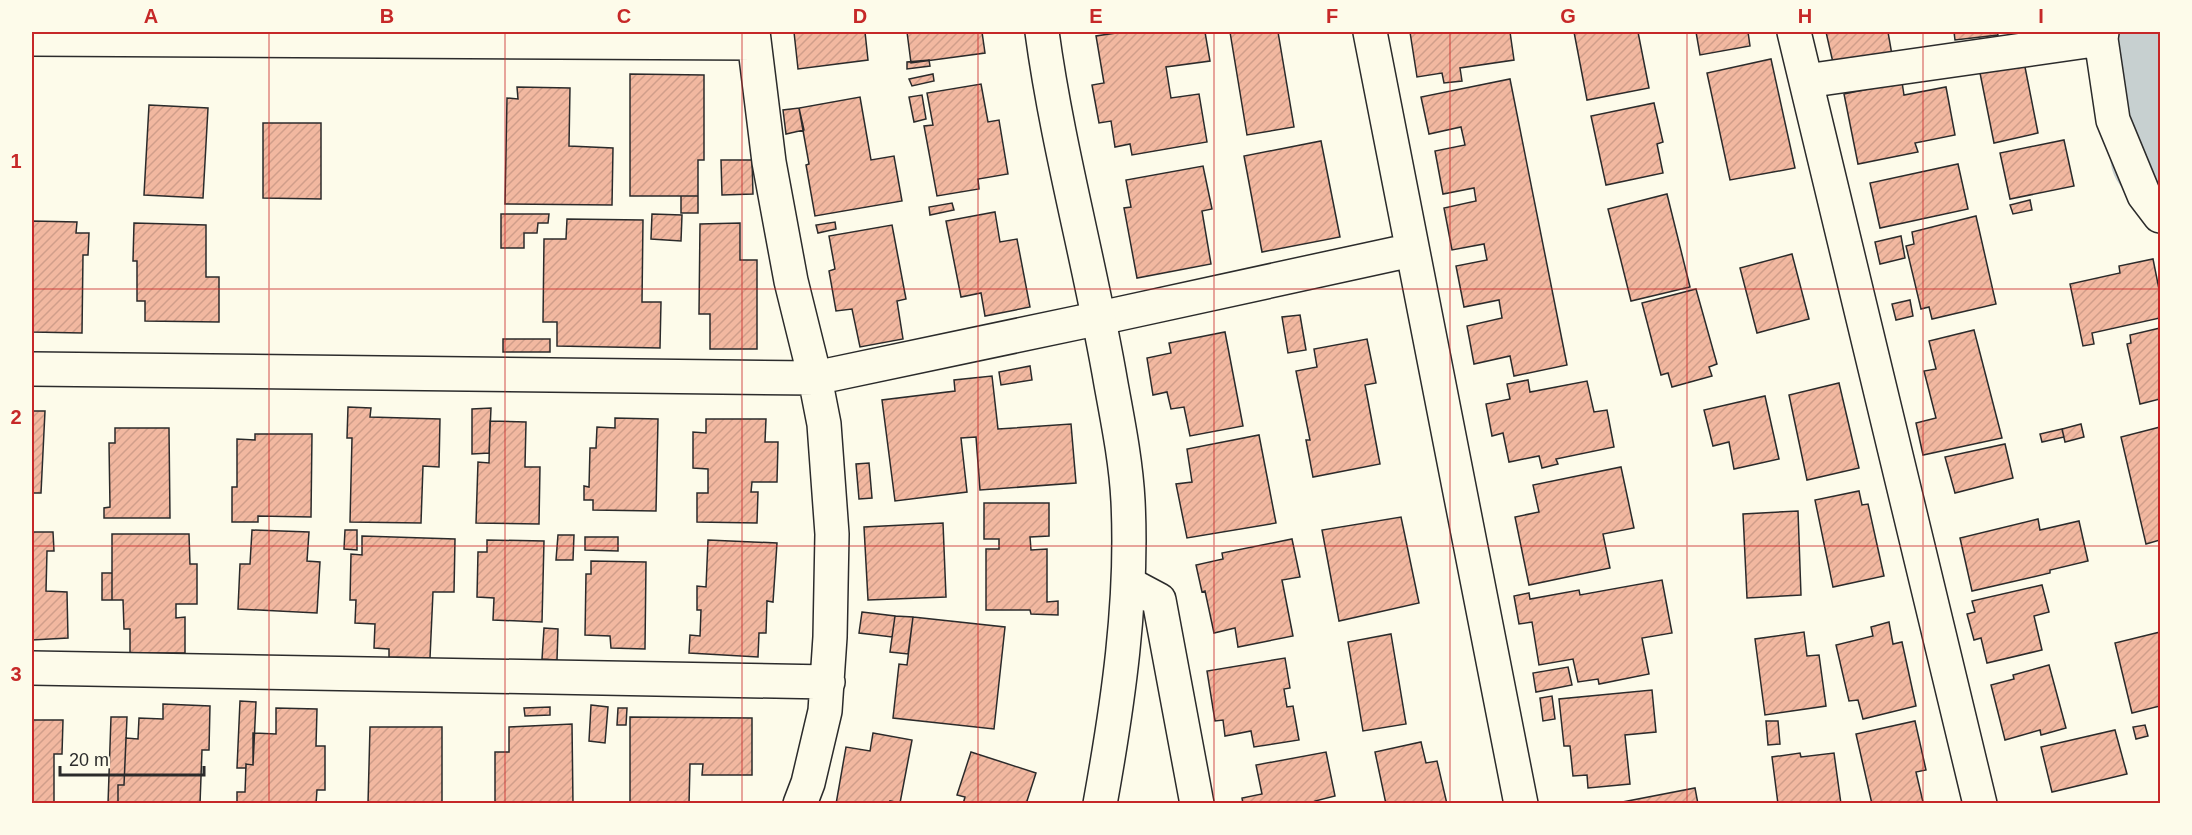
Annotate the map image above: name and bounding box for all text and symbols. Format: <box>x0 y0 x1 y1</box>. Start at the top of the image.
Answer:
text: A <box>144 5 158 27</box>
text: B <box>380 5 394 27</box>
text: C <box>617 5 631 27</box>
text: D <box>853 5 867 27</box>
text: E <box>1089 5 1103 27</box>
text: F <box>1326 5 1338 27</box>
text: G <box>1560 5 1576 27</box>
text: H <box>1798 5 1812 27</box>
text: I <box>2038 5 2044 27</box>
text: 1 <box>10 150 22 172</box>
text: 2 <box>10 406 22 428</box>
text: 3 <box>10 663 22 685</box>
scale bar <box>60 739 204 777</box>
text: 20 m <box>69 750 109 770</box>

